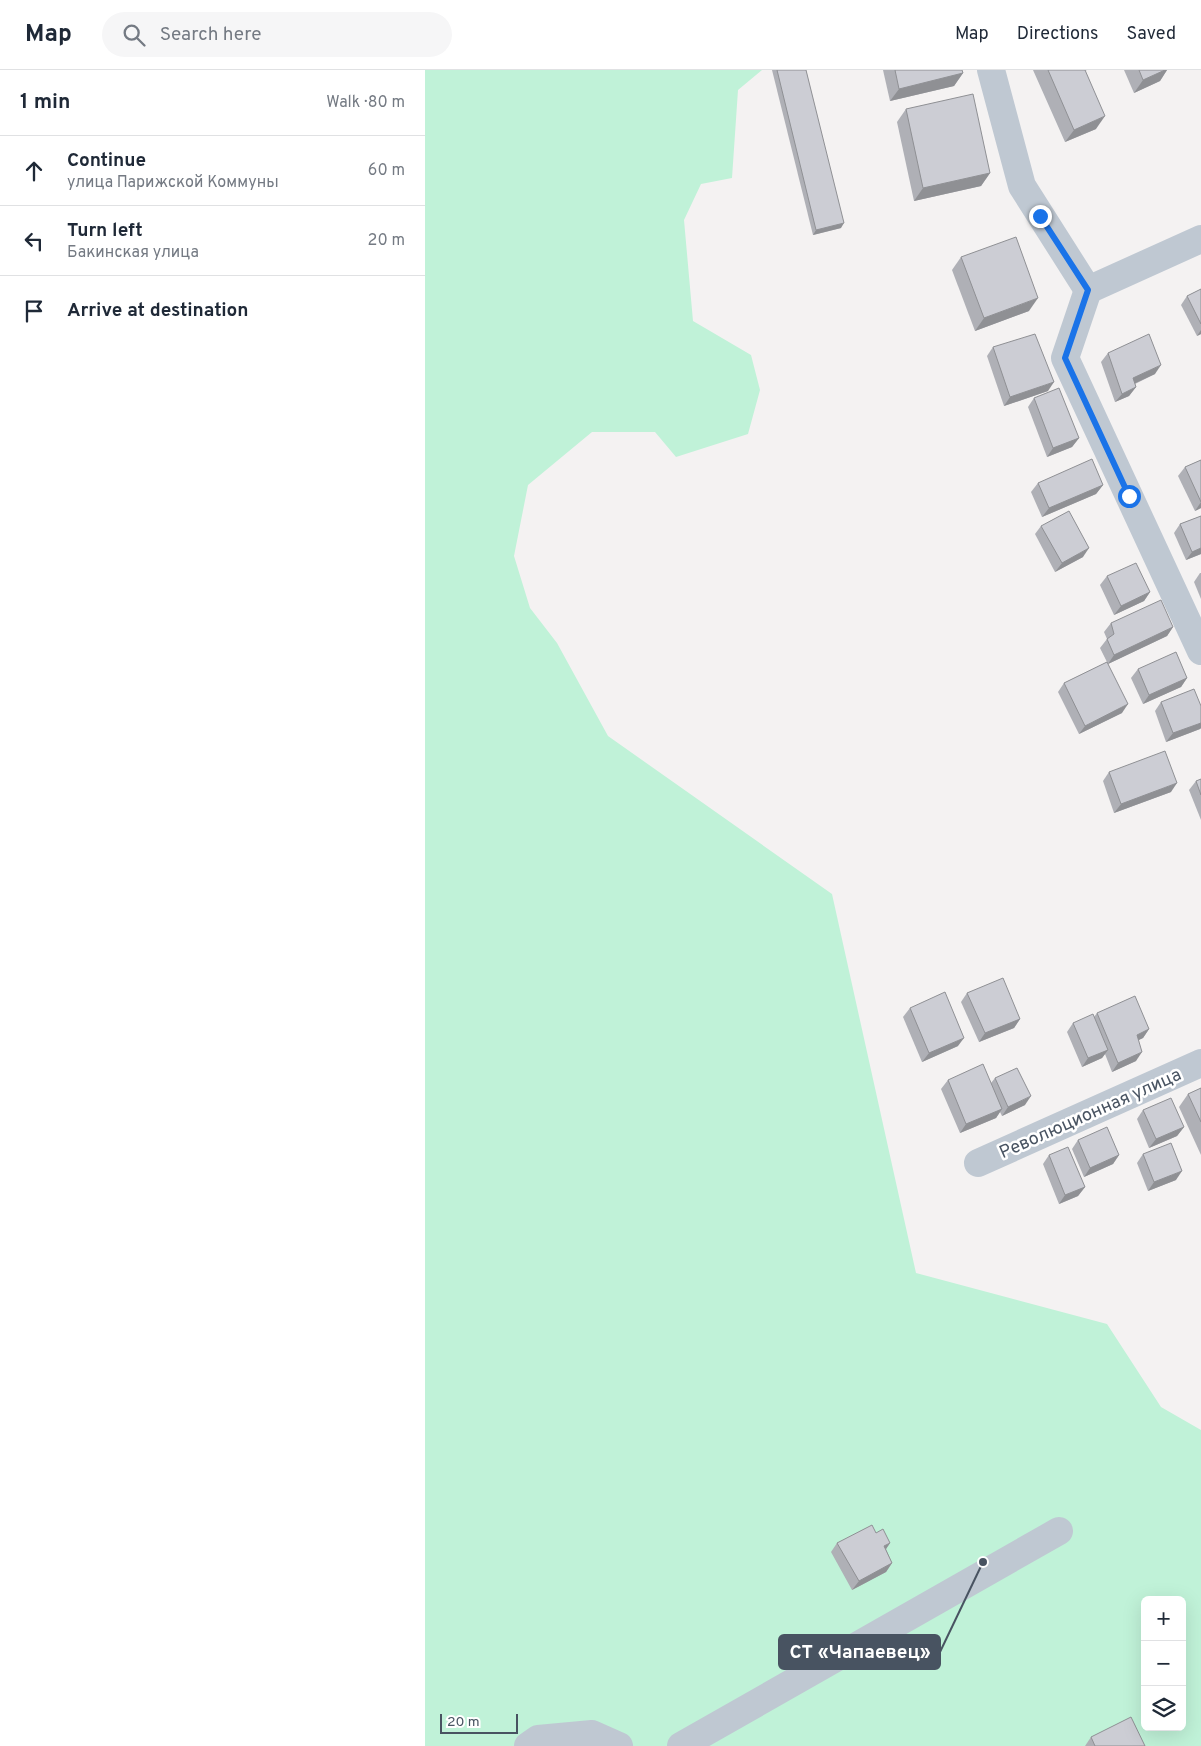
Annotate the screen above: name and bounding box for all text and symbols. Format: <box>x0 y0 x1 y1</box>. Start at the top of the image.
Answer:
search box <box>102 12 452 57</box>
text: Map <box>25 20 72 50</box>
icon: search <box>120 21 148 49</box>
text: Search here <box>160 23 261 47</box>
text: Map <box>955 23 989 46</box>
text: Directions <box>1017 23 1099 46</box>
text: Saved <box>1127 23 1176 46</box>
text: 1 min <box>20 89 70 116</box>
text: Walk · 80 m <box>326 93 405 113</box>
text: Continue <box>67 149 146 173</box>
icon: ahead <box>20 157 48 185</box>
text: 60 m <box>368 161 405 181</box>
text: улица Парижской Коммуны <box>67 173 279 193</box>
route end <box>1029 205 1052 228</box>
text: Turn left <box>67 219 143 243</box>
icon: left <box>20 227 48 255</box>
text: 20 m <box>368 231 405 251</box>
text: Бакинская улица <box>67 243 199 263</box>
icon: arrive <box>20 297 48 325</box>
text: Arrive at destination <box>67 299 248 323</box>
route start <box>1118 485 1141 508</box>
street label: Революционная улица <box>996 1064 1185 1165</box>
map controls <box>1141 1596 1186 1731</box>
button: + <box>1141 1596 1186 1641</box>
callout: СТ «Чапаевец» <box>779 1635 940 1669</box>
text: СТ «Чапаевец» <box>789 1641 931 1665</box>
button: − <box>1141 1641 1186 1686</box>
button: layers <box>1141 1686 1186 1731</box>
scale bar <box>440 1711 517 1734</box>
text: 20 m <box>447 1714 480 1731</box>

